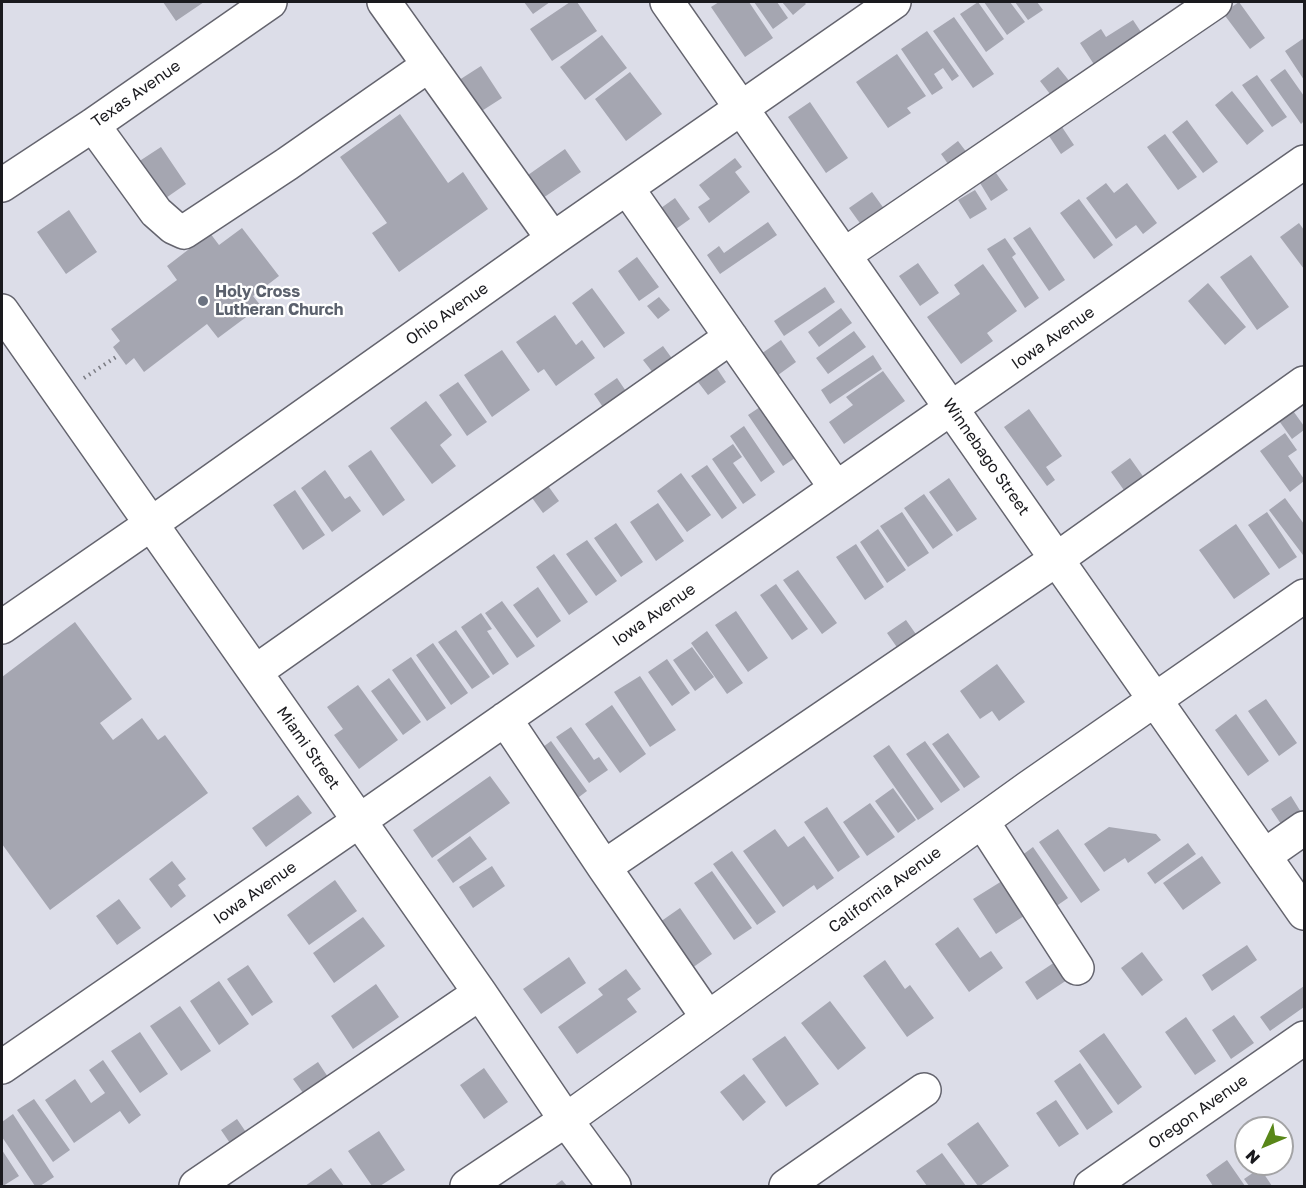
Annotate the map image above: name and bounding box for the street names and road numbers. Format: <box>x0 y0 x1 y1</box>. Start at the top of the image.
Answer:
street label: Texas Avenue <box>88 56 184 132</box>
street label: Ohio Avenue <box>402 279 492 349</box>
street label: Iowa Avenue <box>1008 302 1098 374</box>
street label: Winnebago Street <box>938 395 1034 519</box>
street label: Iowa Avenue <box>609 579 699 651</box>
street label: Miami Street <box>272 703 344 793</box>
street label: California Avenue <box>825 843 945 937</box>
street label: Iowa Avenue <box>210 857 300 929</box>
street label: Oregon Avenue <box>1145 1071 1251 1153</box>

